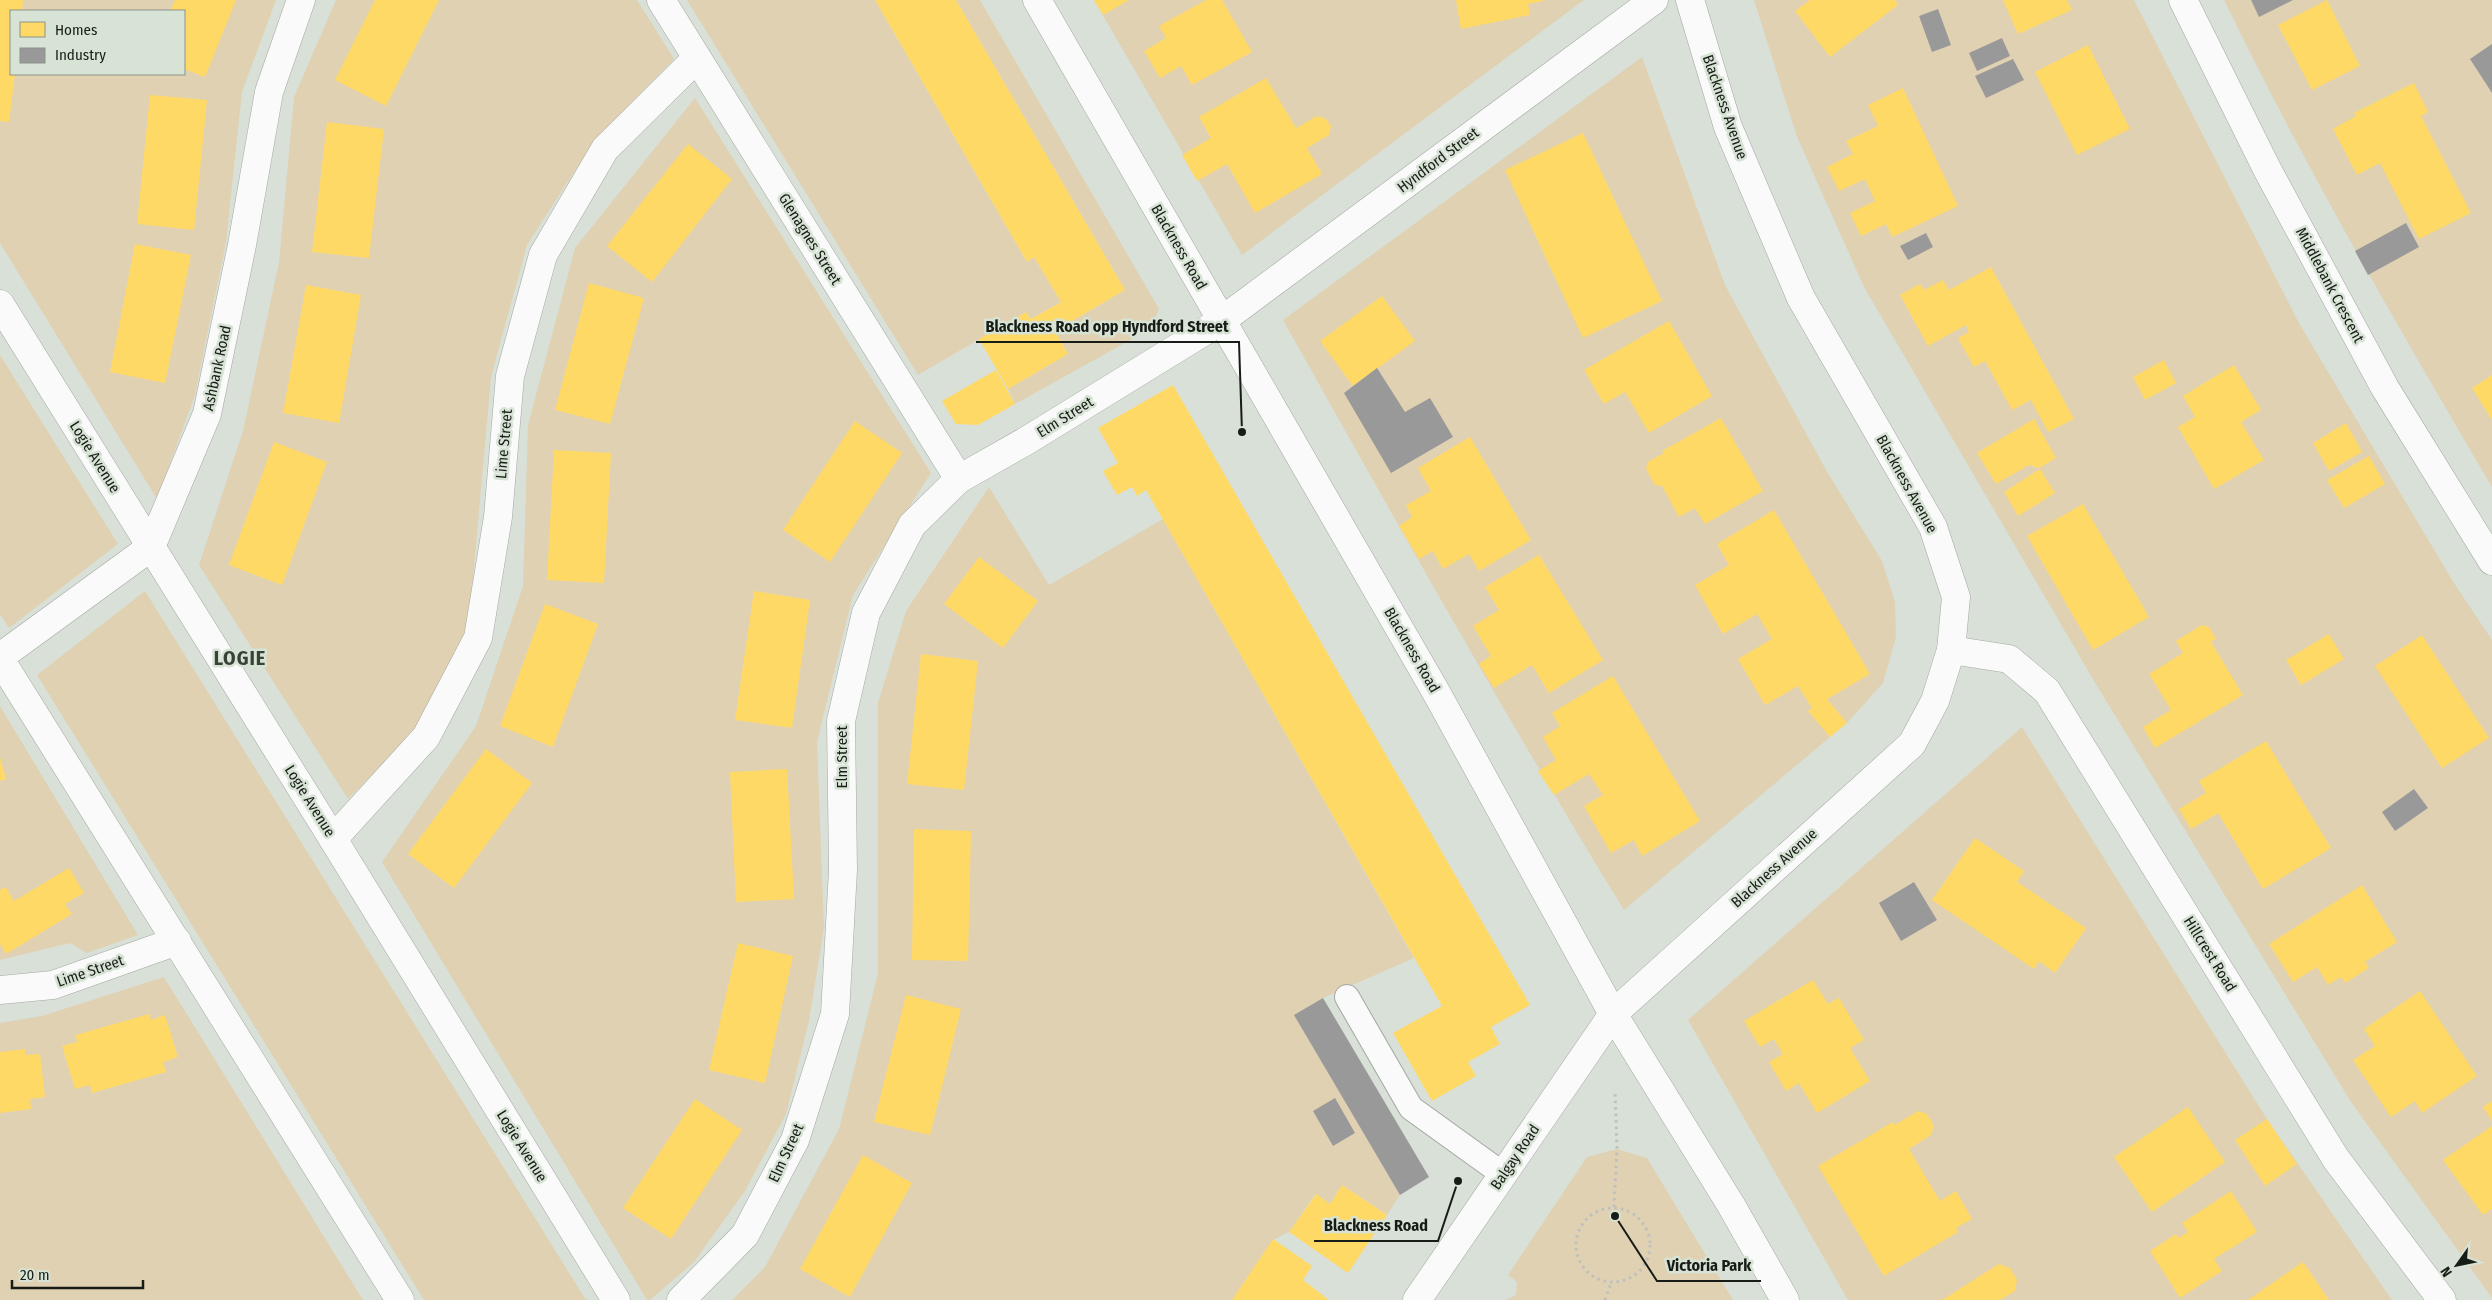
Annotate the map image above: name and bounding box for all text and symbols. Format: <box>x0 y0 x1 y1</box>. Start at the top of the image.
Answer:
legend <box>10 10 185 75</box>
text: Homes <box>55 21 97 39</box>
text: Industry <box>55 46 106 64</box>
street label: Blackness Avenue <box>1699 52 1751 162</box>
street label: Hyndford Street <box>1394 123 1482 196</box>
street label: Glenagnes Street <box>775 190 845 288</box>
street label: Blackness Road <box>1147 201 1211 293</box>
street label: Middlebank Crescent <box>2292 224 2368 346</box>
callout: Blackness Road opp Hyndford Street <box>976 311 1239 342</box>
text: Blackness Road opp Hyndford Street <box>985 317 1229 336</box>
street label: Ashbank Road <box>199 324 235 412</box>
street label: Elm Street <box>1034 393 1096 441</box>
street label: Lime Street <box>492 408 516 480</box>
street label: Logie Avenue <box>66 418 124 496</box>
street label: Blackness Avenue <box>1873 432 1941 536</box>
street label: Blackness Road <box>1380 604 1444 696</box>
district label: LOGIE <box>214 646 266 670</box>
street label: Elm Street <box>833 725 851 788</box>
street label: Logie Avenue <box>281 762 339 840</box>
street label: Blackness Avenue <box>1727 825 1821 911</box>
street label: Hillcrest Road <box>2180 913 2240 995</box>
street label: Lime Street <box>54 951 126 991</box>
street label: Logie Avenue <box>493 1107 551 1185</box>
street label: Elm Street <box>765 1121 807 1185</box>
street label: Balgay Road <box>1487 1121 1543 1193</box>
callout: Blackness Road <box>1314 1210 1438 1241</box>
text: Blackness Road <box>1324 1216 1428 1235</box>
north arrow <box>2432 1240 2482 1290</box>
callout: Victoria Park <box>1657 1250 1761 1281</box>
text: Victoria Park <box>1666 1256 1752 1275</box>
scale bar <box>12 1258 144 1290</box>
text: N <box>2437 1264 2456 1280</box>
text: 20 m <box>20 1266 50 1284</box>

